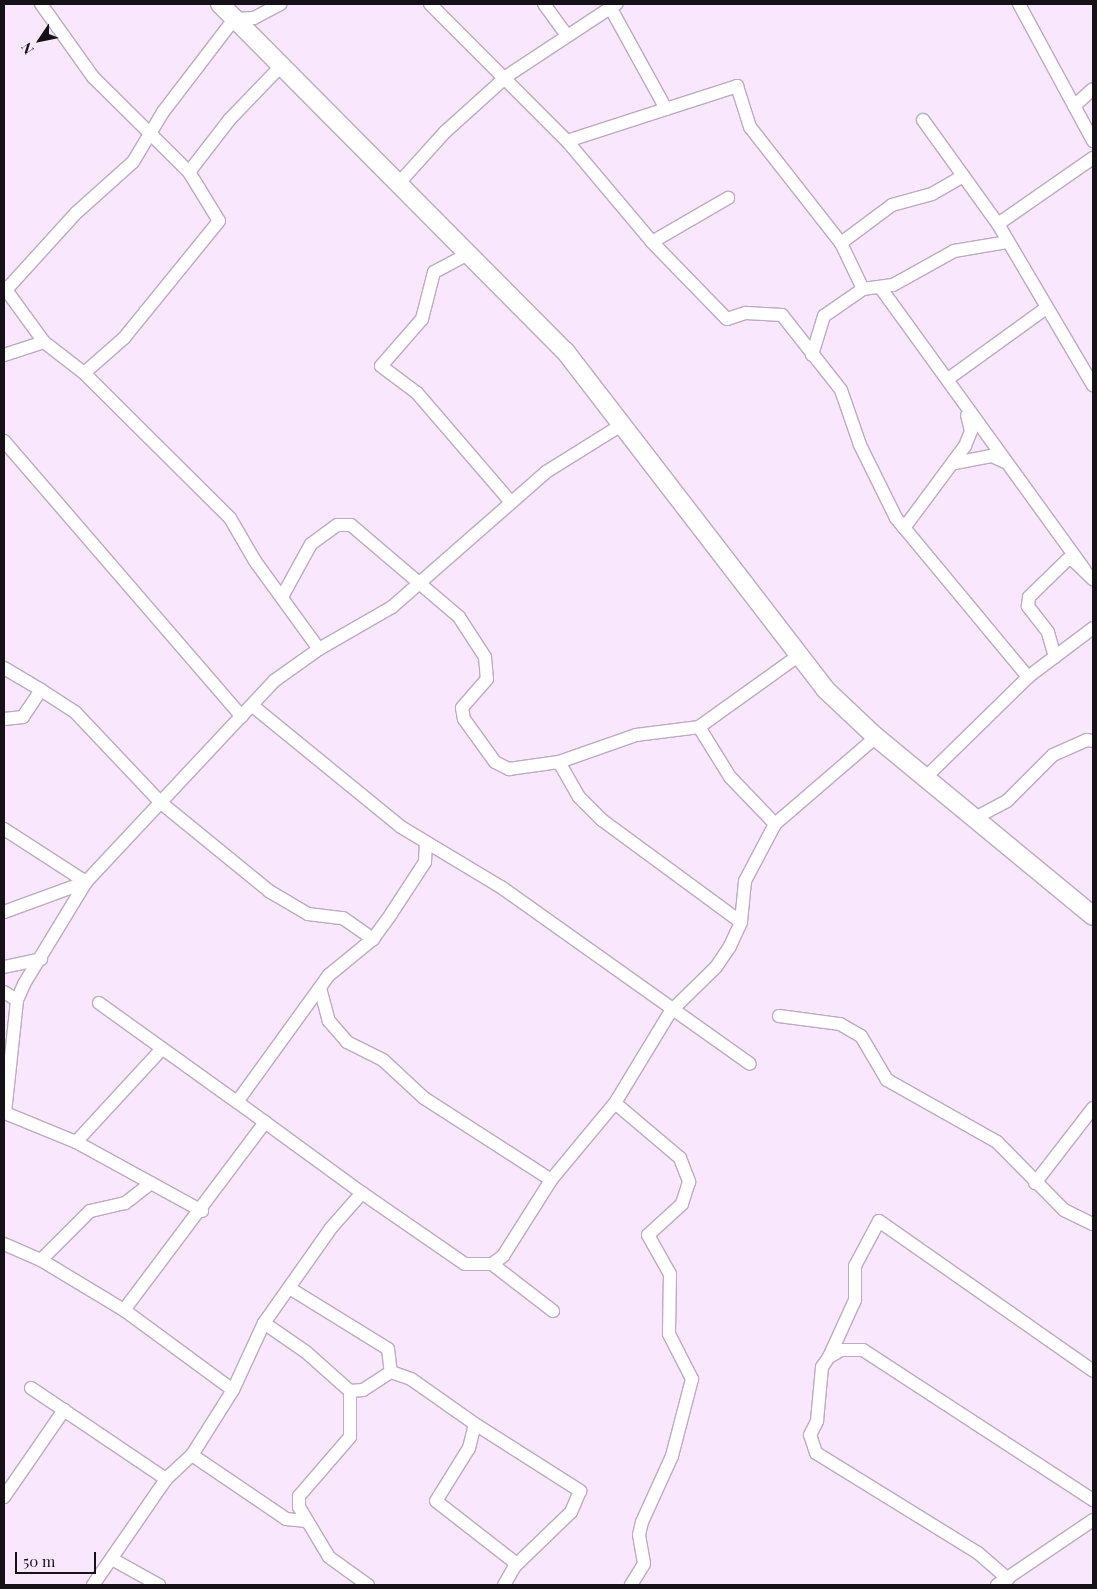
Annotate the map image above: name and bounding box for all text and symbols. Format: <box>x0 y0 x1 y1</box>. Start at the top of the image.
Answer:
north arrow <box>15 15 65 65</box>
text: N <box>16 39 38 58</box>
scale bar <box>18 1542 99 1574</box>
text: 50 m <box>23 1551 55 1571</box>

